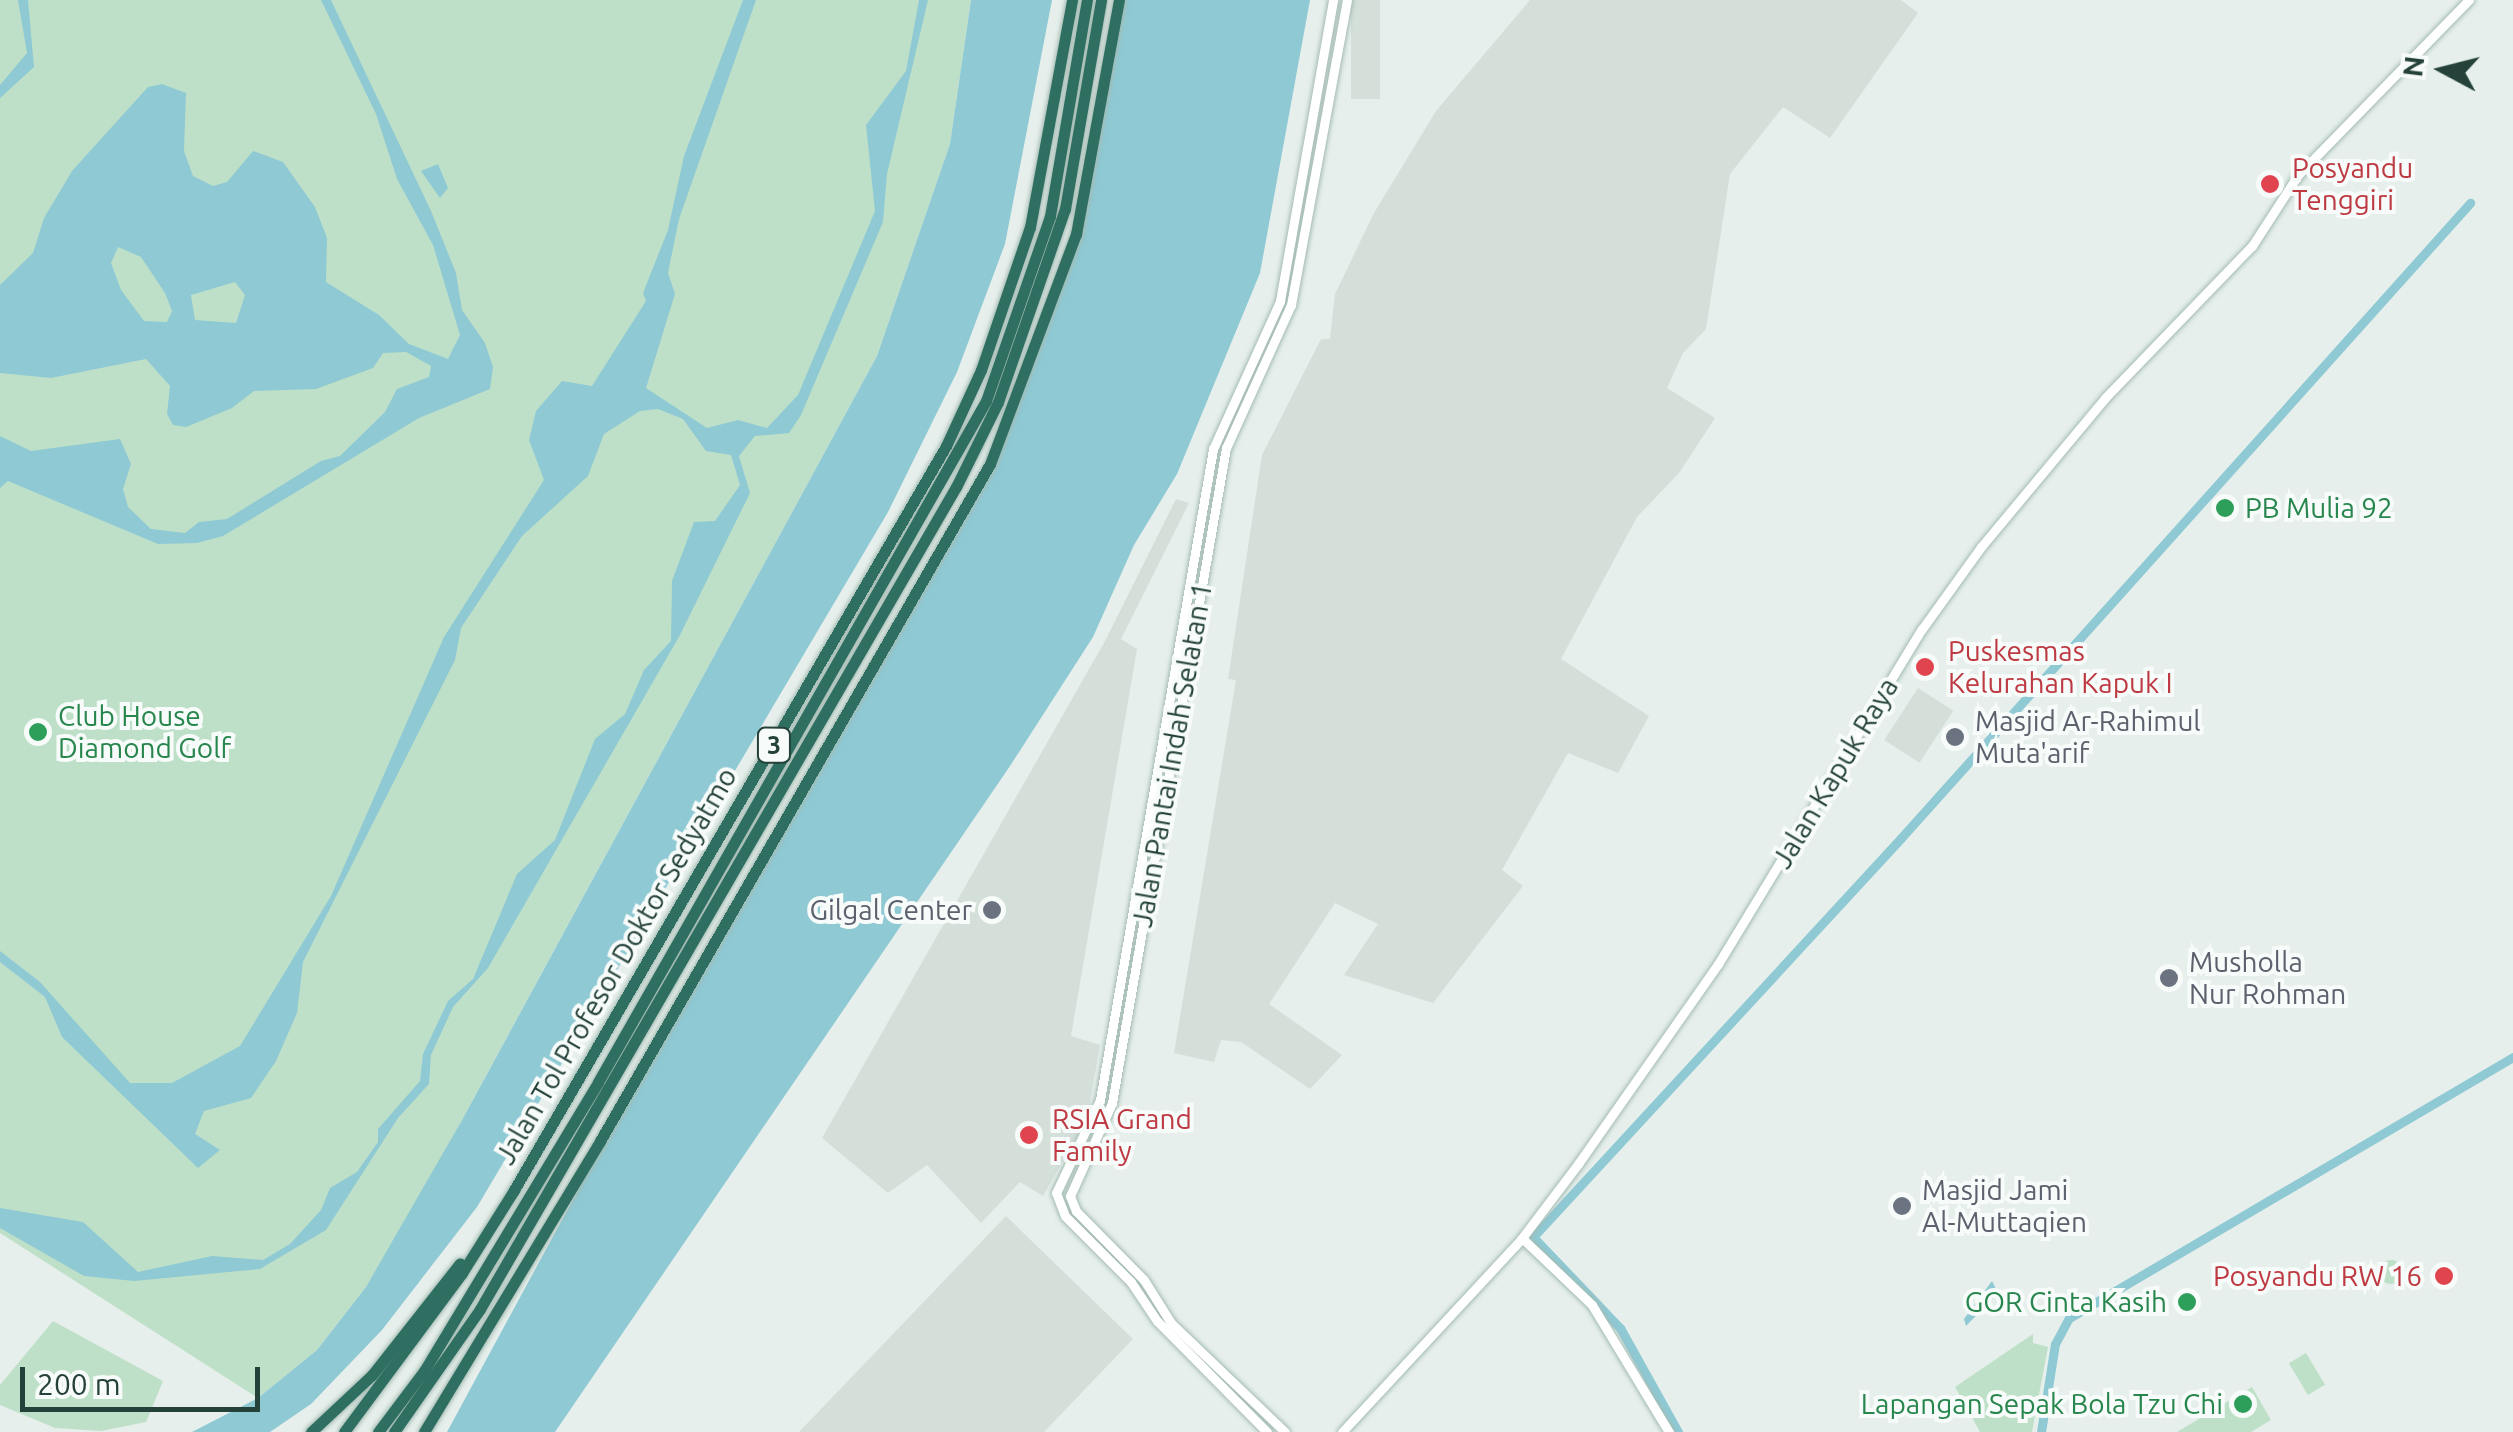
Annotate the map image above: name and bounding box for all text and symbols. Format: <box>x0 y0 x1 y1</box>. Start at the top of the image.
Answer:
north arrow <box>2393 20 2493 120</box>
text: N <box>2396 54 2429 79</box>
place label: Posyandu Tenggiri <box>2292 151 2413 217</box>
marker: Posyandu Tenggiri <box>2257 171 2283 197</box>
place label: PB Mulia 92 <box>2245 491 2393 525</box>
marker: PB Mulia 92 <box>2214 497 2236 519</box>
street label: Jalan Pantai Indah Selatan 1 <box>1125 580 1219 930</box>
place label: Puskesmas Kelurahan Kapuk I <box>1948 634 2173 700</box>
marker: Puskesmas Kelurahan Kapuk I <box>1912 654 1938 680</box>
street label: Jalan Kapuk Raya <box>1765 672 1905 874</box>
place label: Club House Diamond Golf <box>58 699 231 765</box>
place label: Masjid Ar-Rahimul Muta'arif <box>1975 704 2201 770</box>
marker: Club House Diamond Golf <box>27 721 49 743</box>
road number: 3 <box>756 725 792 765</box>
marker: Masjid Ar-Rahimul Muta'arif <box>1944 726 1966 748</box>
street label: Jalan Tol Profesor Doktor Sedyatmo <box>488 762 744 1170</box>
place label: Gilgal Center <box>809 893 972 927</box>
marker: Gilgal Center <box>981 899 1003 921</box>
place label: Musholla Nur Rohman <box>2189 945 2346 1011</box>
marker: Musholla Nur Rohman <box>2158 967 2180 989</box>
place label: RSIA Grand Family <box>1052 1102 1192 1168</box>
marker: RSIA Grand Family <box>1016 1122 1042 1148</box>
place label: Masjid Jami Al-Muttaqien <box>1922 1173 2087 1239</box>
marker: Masjid Jami Al-Muttaqien <box>1891 1195 1913 1217</box>
place label: Posyandu RW 16 <box>2213 1259 2422 1293</box>
marker: Posyandu RW 16 <box>2431 1263 2457 1289</box>
place label: GOR Cinta Kasih <box>1965 1285 2167 1319</box>
marker: GOR Cinta Kasih <box>2176 1291 2198 1313</box>
scale bar <box>25 1347 265 1409</box>
text: 200 m <box>37 1367 121 1401</box>
place label: Lapangan Sepak Bola Tzu Chi <box>1861 1387 2223 1421</box>
marker: Lapangan Sepak Bola Tzu Chi <box>2232 1393 2254 1415</box>

